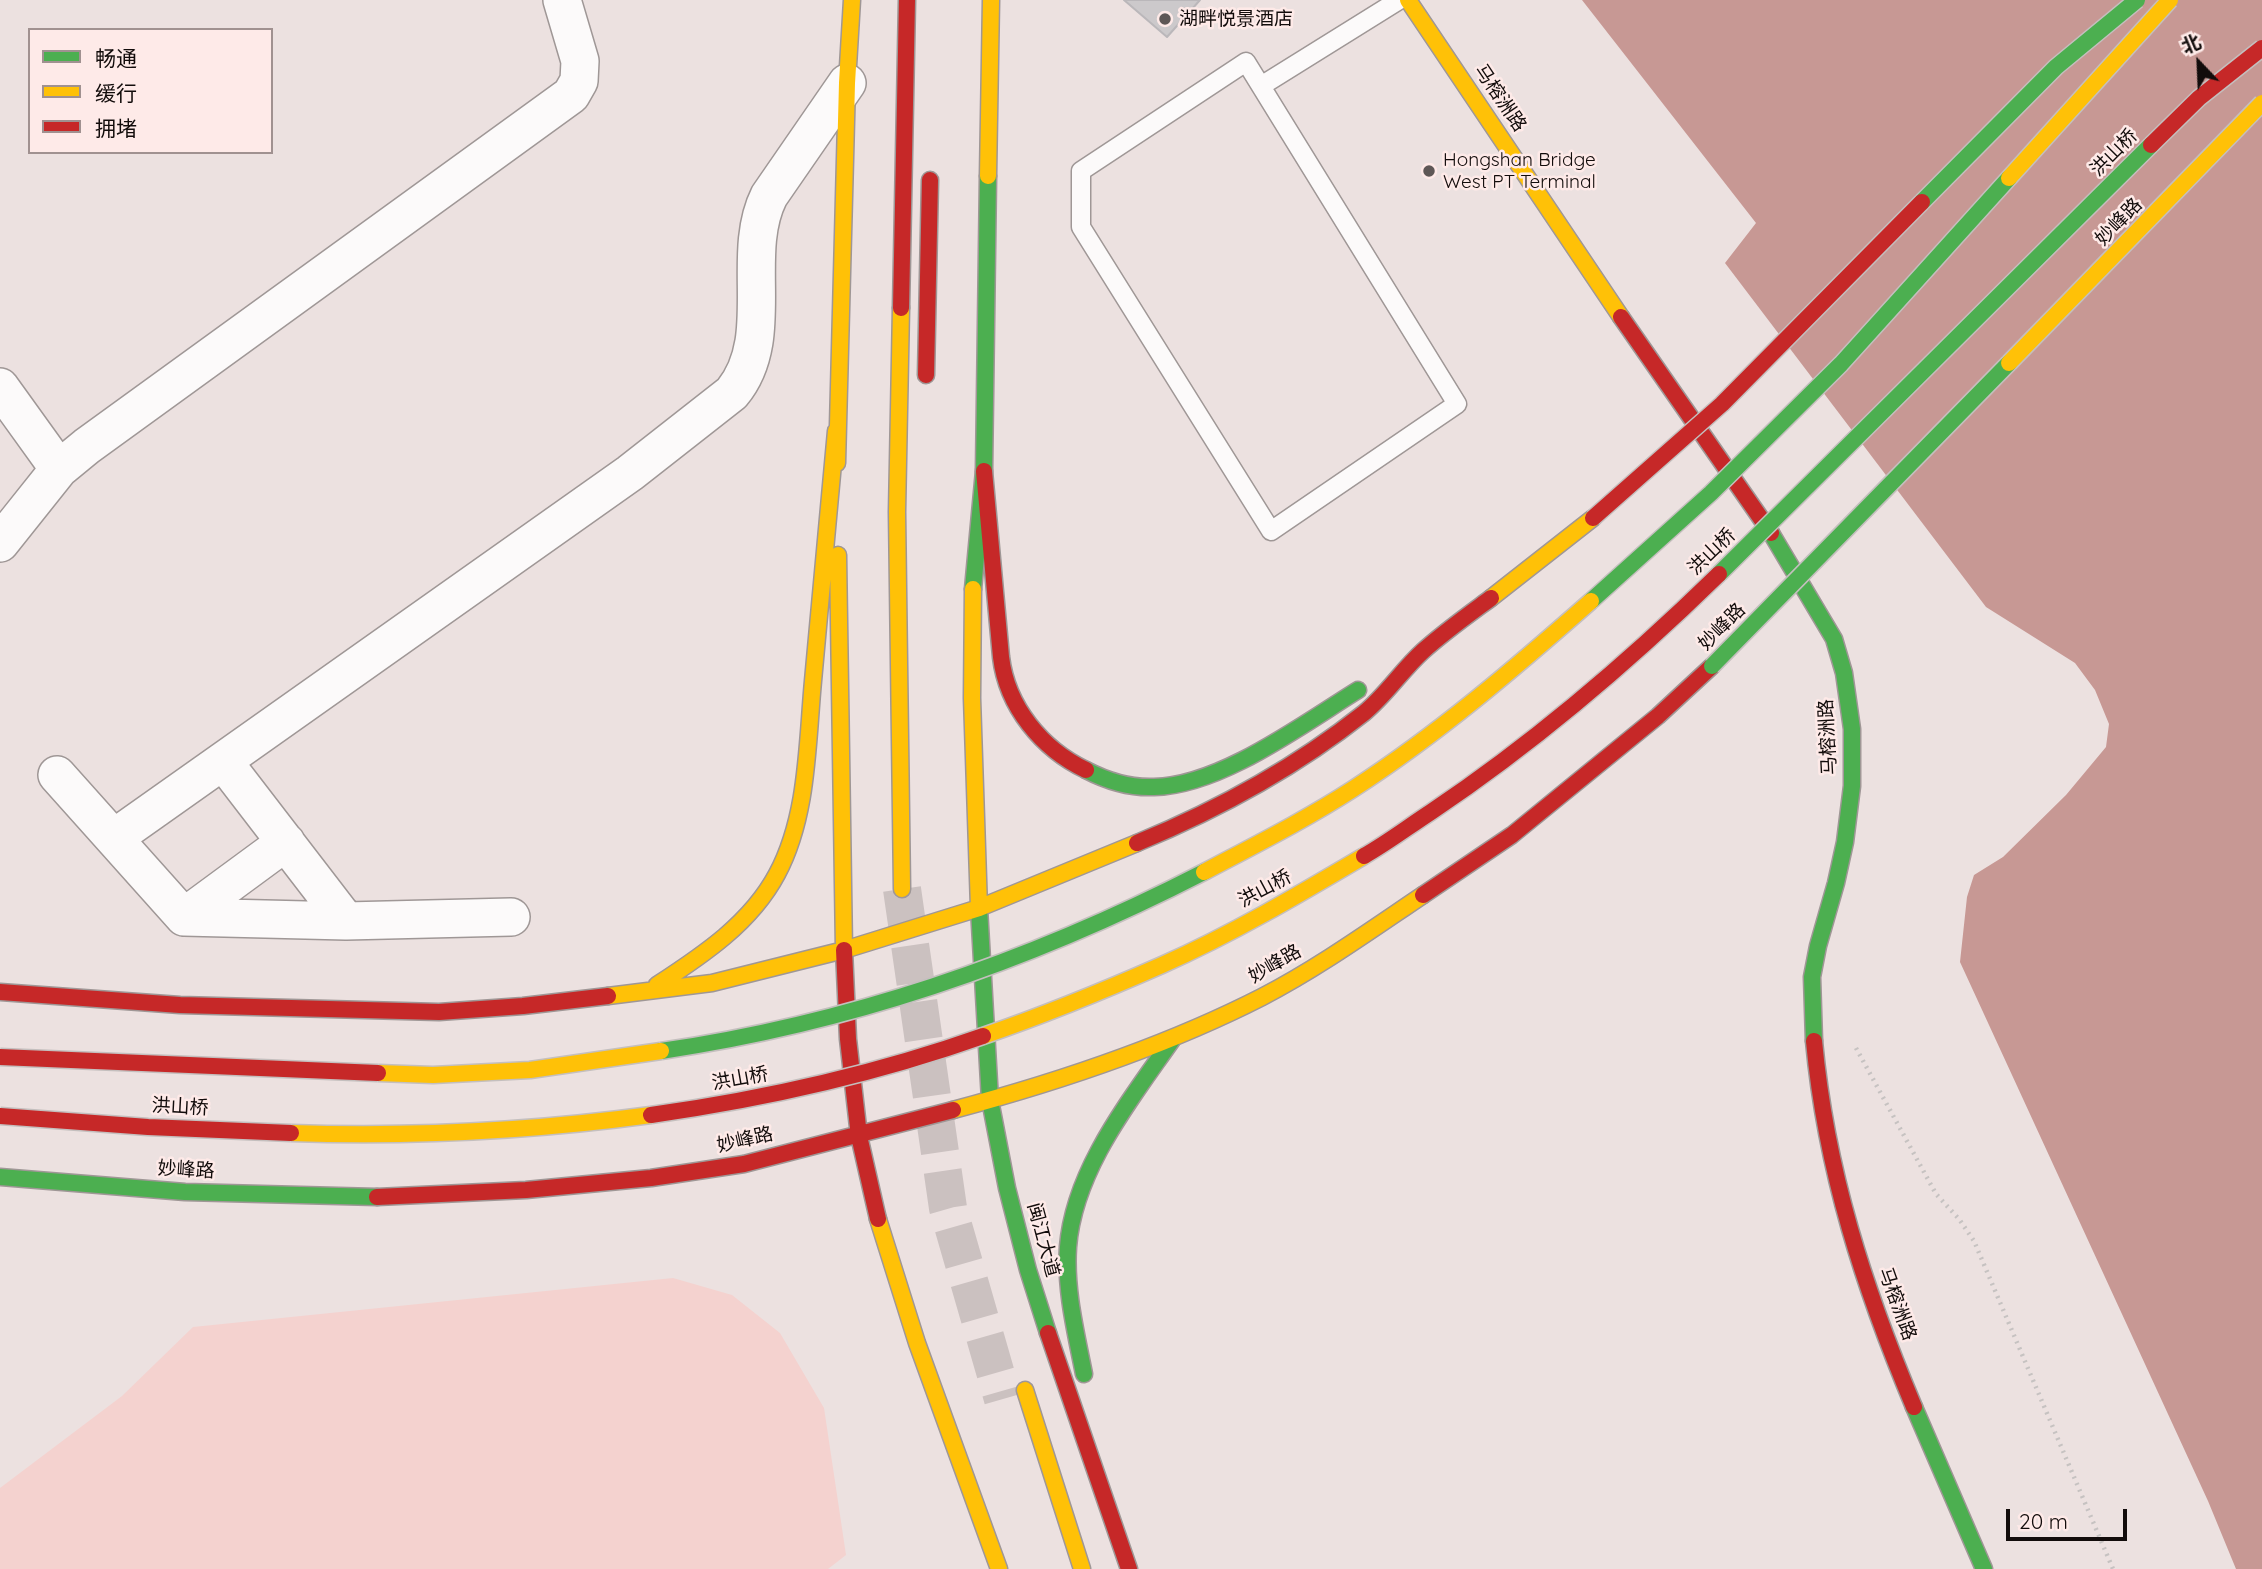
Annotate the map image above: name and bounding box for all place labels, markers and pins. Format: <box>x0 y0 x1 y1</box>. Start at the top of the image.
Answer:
place label: 湖畔悦景酒店 <box>1179 8 1293 30</box>
marker: 湖畔悦景酒店 <box>1157 11 1173 27</box>
place label: Hongshan Bridge West PT Terminal <box>1443 149 1596 193</box>
marker: Hongshan Bridge West PT Terminal <box>1421 163 1437 179</box>

